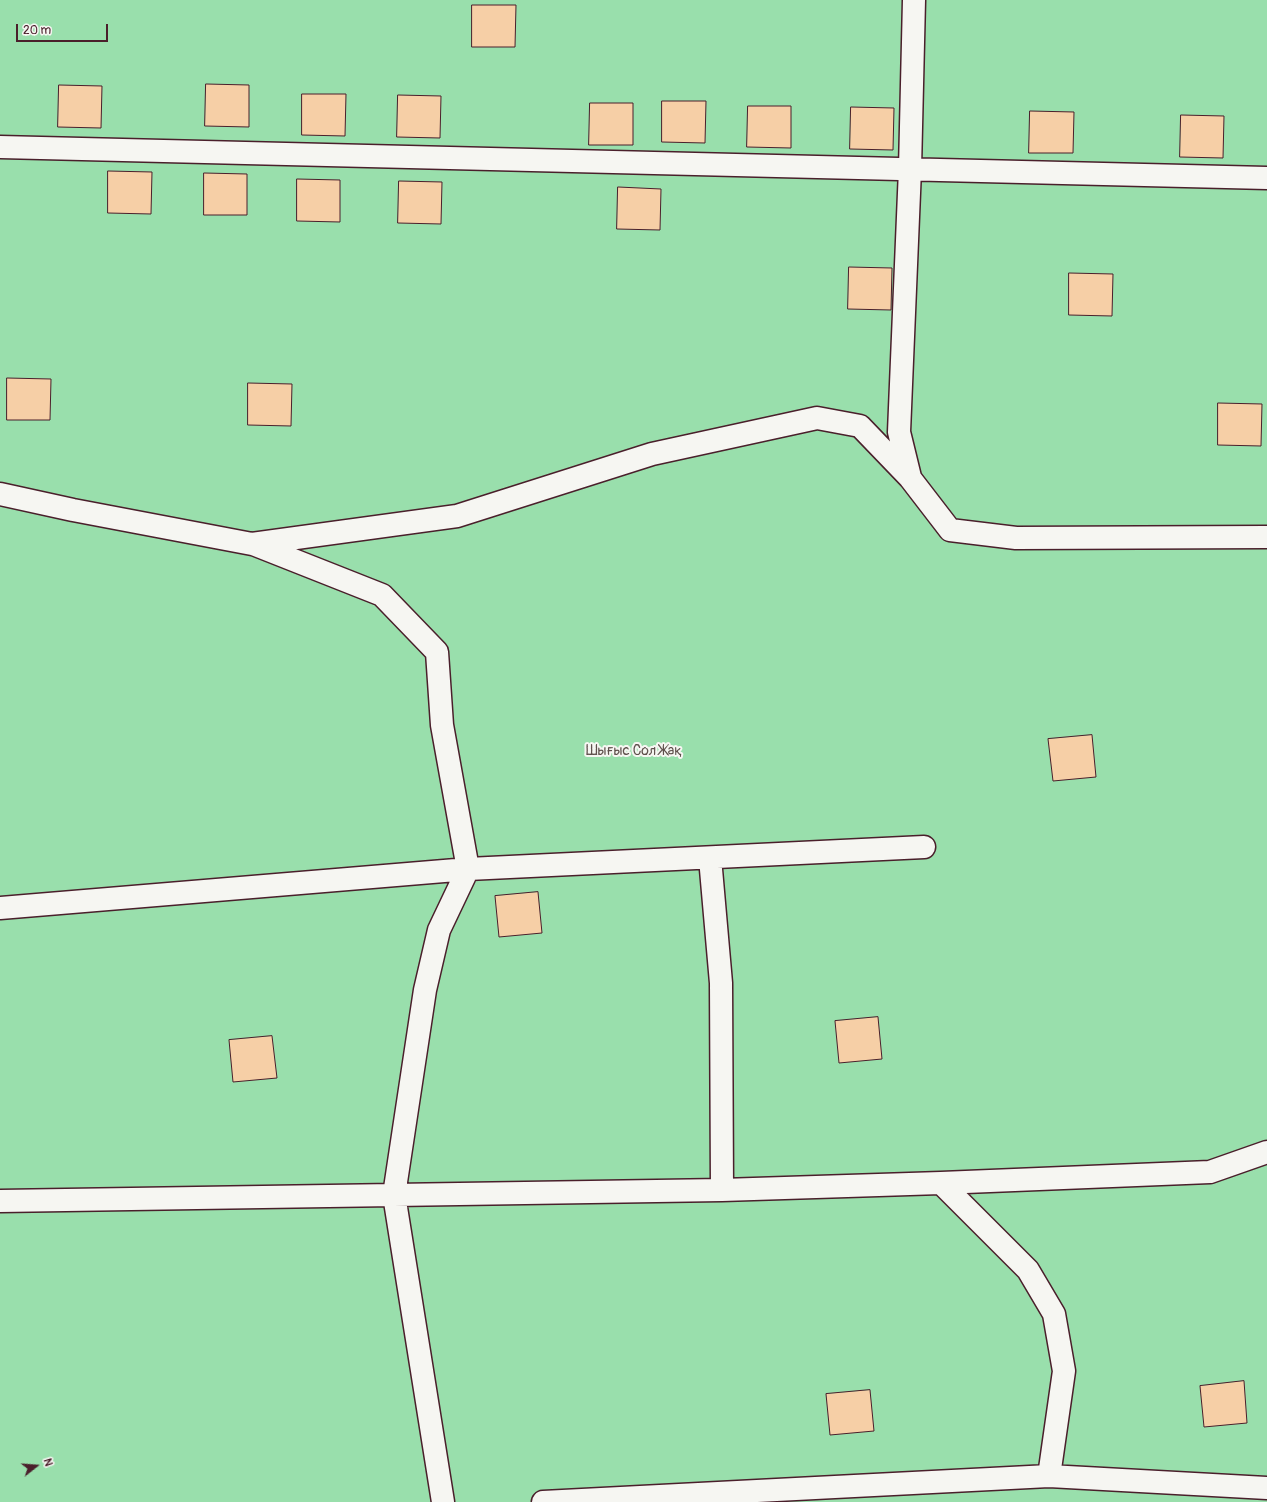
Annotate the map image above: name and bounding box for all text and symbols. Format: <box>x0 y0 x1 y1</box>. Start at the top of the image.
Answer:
scale bar <box>18 16 110 42</box>
text: 20 m <box>23 23 51 38</box>
park label: Шығыс Сол Жақ <box>586 743 682 759</box>
north arrow <box>16 1446 56 1486</box>
text: N <box>41 1457 55 1468</box>

